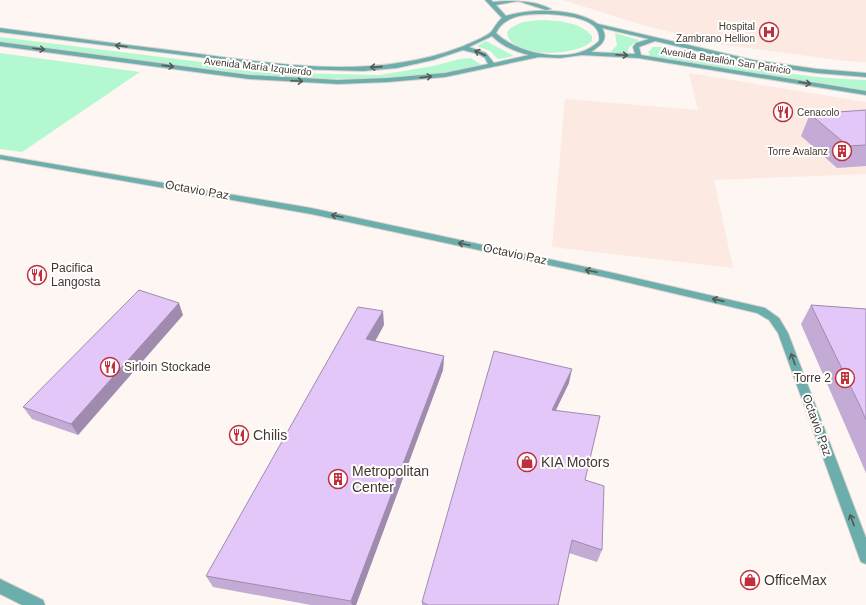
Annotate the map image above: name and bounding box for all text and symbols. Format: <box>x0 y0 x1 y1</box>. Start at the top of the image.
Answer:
place label: Hospital Zambrano Hellion <box>676 21 755 44</box>
hospital icon: Hospital Zambrano Hellion <box>758 21 780 43</box>
one-way arrow <box>115 42 128 50</box>
one-way arrow <box>32 45 45 53</box>
street label: Avenida Batallón San Patricio <box>660 45 792 76</box>
one-way arrow <box>474 49 486 56</box>
one-way arrow <box>615 51 628 59</box>
street label: Avenida María Izquierdo <box>204 55 313 78</box>
one-way arrow <box>161 62 174 70</box>
one-way arrow <box>370 64 383 71</box>
one-way arrow <box>420 73 433 81</box>
one-way arrow <box>290 77 303 84</box>
one-way arrow <box>799 79 812 87</box>
restaurant icon: Cenacolo <box>772 101 794 123</box>
place label: Cenacolo <box>797 107 840 118</box>
building icon: Torre Avalanz <box>831 140 853 162</box>
place label: Torre Avalanz <box>768 146 828 157</box>
street label: Octavio Paz <box>164 177 230 203</box>
one-way arrow <box>331 212 344 220</box>
one-way arrow <box>458 239 471 247</box>
street label: Octavio Paz <box>482 240 548 268</box>
place label: Pacifica Langosta <box>51 261 101 289</box>
restaurant icon: Pacifica Langosta <box>26 264 48 286</box>
one-way arrow <box>585 266 598 274</box>
one-way arrow <box>712 295 725 303</box>
one-way arrow <box>788 354 796 366</box>
restaurant icon: Sirloin Stockade <box>99 356 121 378</box>
place label: Sirloin Stockade <box>124 360 211 374</box>
building icon: Torre 2 <box>834 367 856 389</box>
place label: Torre 2 <box>794 371 831 385</box>
street label: Octavio Paz <box>799 392 835 458</box>
restaurant icon: Chilis <box>228 424 250 446</box>
place label: Chilis <box>253 427 287 443</box>
shop icon: KIA Motors <box>516 451 538 473</box>
place label: KIA Motors <box>541 454 609 470</box>
place label: Metropolitan Center <box>352 463 429 495</box>
building icon: Metropolitan Center <box>327 468 349 490</box>
one-way arrow <box>848 515 856 527</box>
shop icon: OfficeMax <box>739 569 761 591</box>
place label: OfficeMax <box>764 572 827 588</box>

